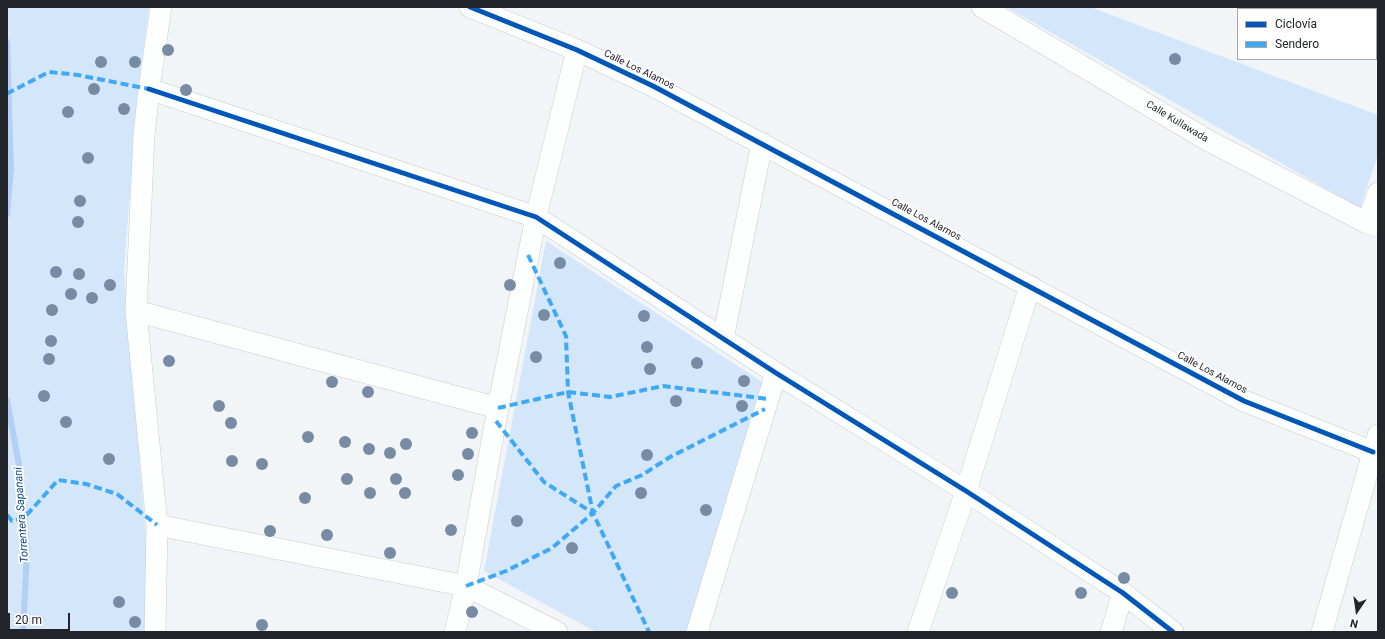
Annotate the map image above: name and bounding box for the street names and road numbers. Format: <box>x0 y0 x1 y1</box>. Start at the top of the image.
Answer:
street label: Calle Los Alamos <box>602 48 676 92</box>
street label: Calle Kullawada <box>1144 99 1210 145</box>
street label: Calle Los Alamos <box>889 197 963 243</box>
street label: Calle Los Alamos <box>1175 350 1249 396</box>

